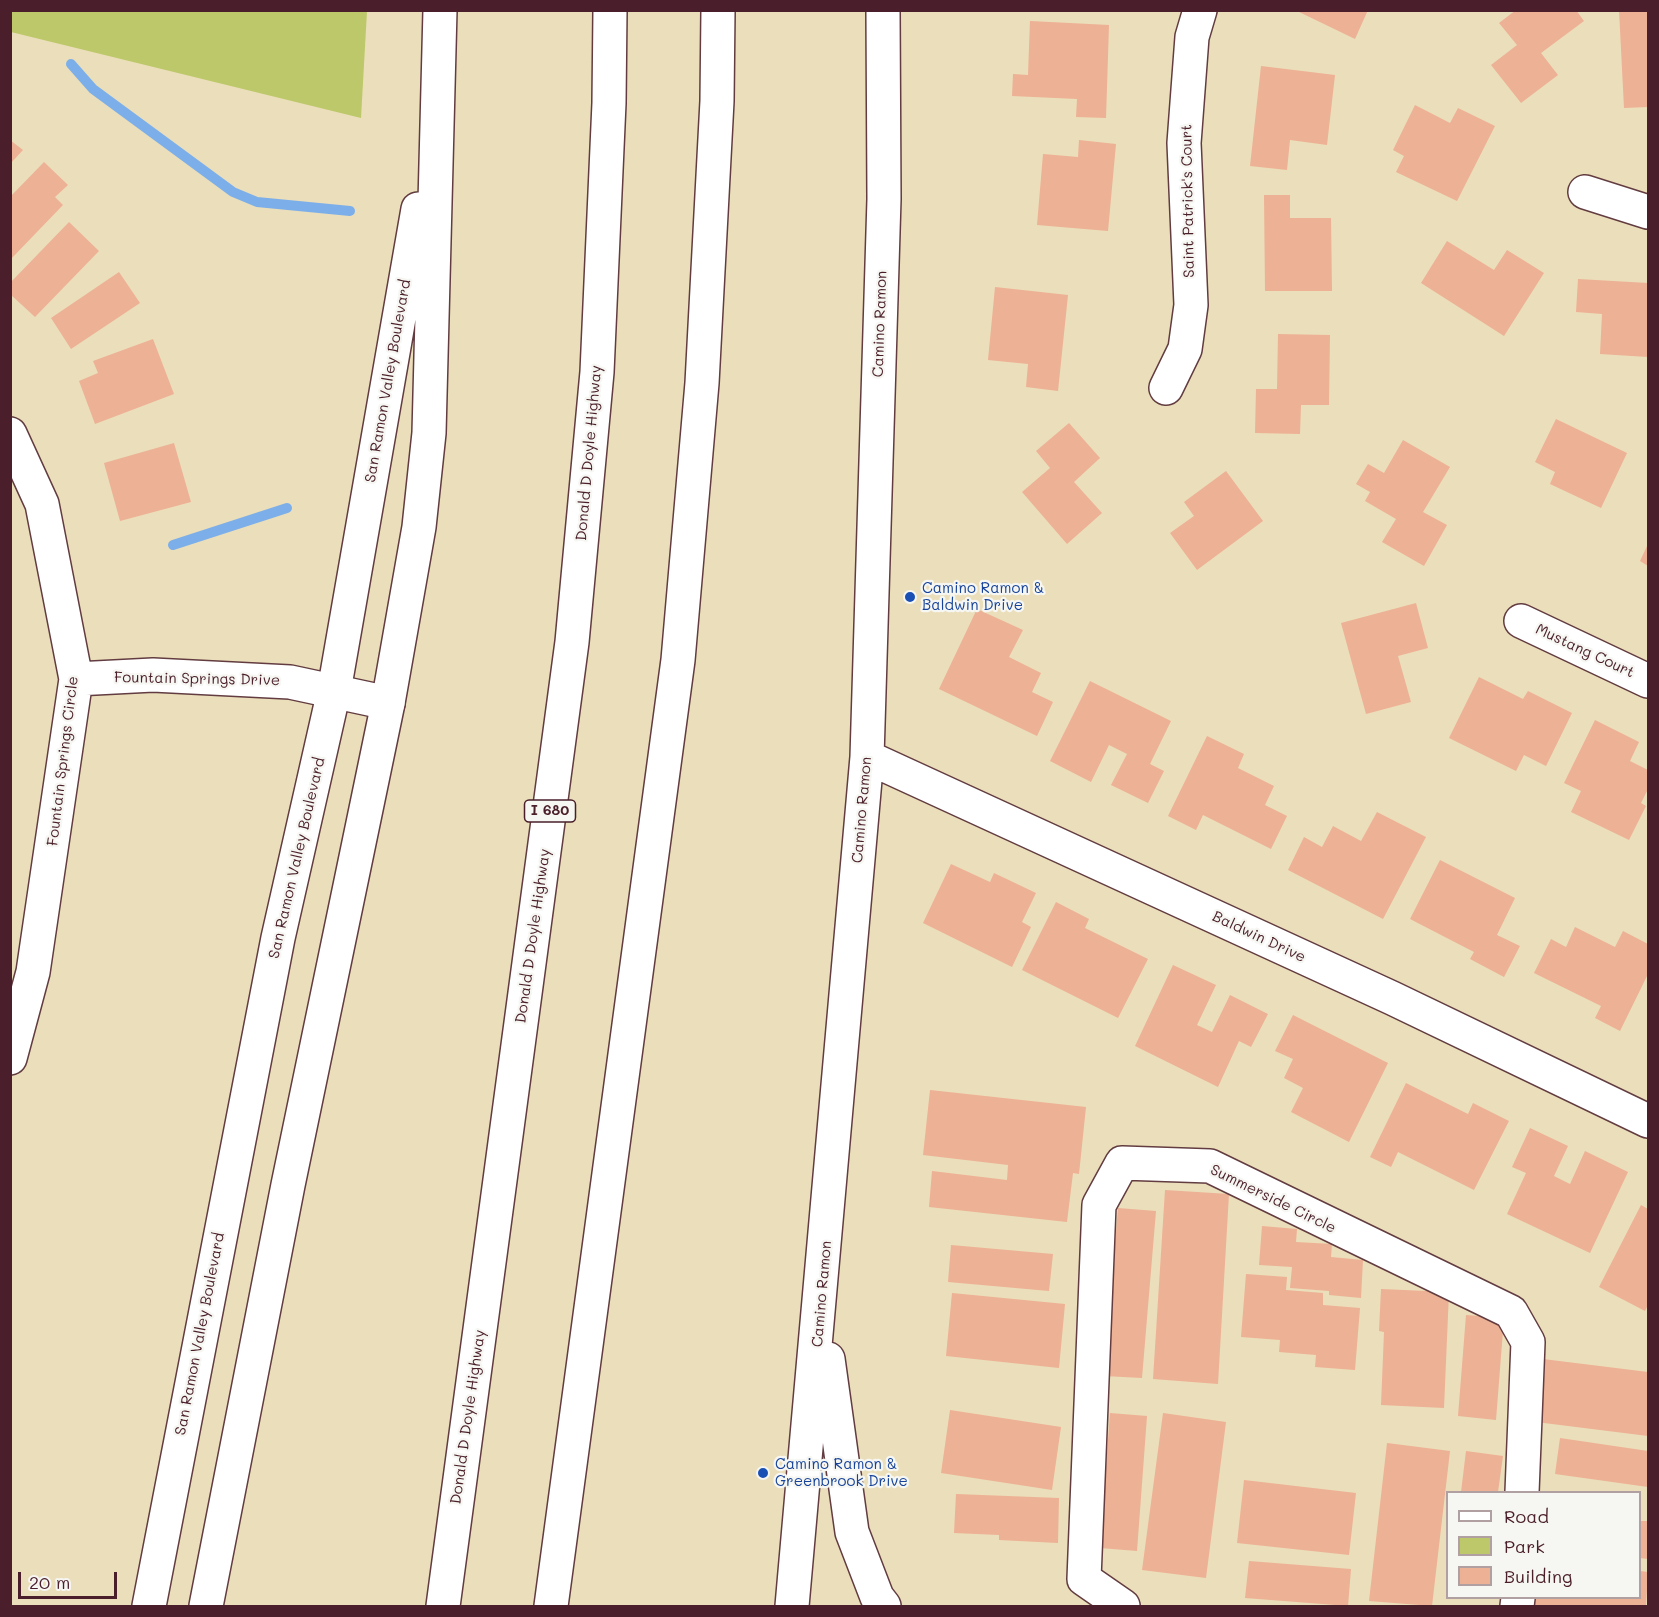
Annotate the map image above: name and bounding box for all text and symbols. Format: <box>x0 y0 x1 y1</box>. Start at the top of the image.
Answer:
street label: Saint Patrick's Court <box>1178 124 1198 278</box>
street label: Camino Ramon <box>869 270 891 378</box>
street label: San Ramon Valley Boulevard <box>361 278 415 484</box>
street label: Donald D Doyle Highway <box>572 364 606 542</box>
place label: Camino Ramon & Baldwin Drive <box>922 579 1044 614</box>
marker: Camino Ramon & Baldwin Drive <box>903 590 917 604</box>
street label: Mustang Court <box>1533 620 1637 682</box>
street label: Fountain Springs Drive <box>114 669 280 689</box>
street label: Fountain Springs Circle <box>44 675 82 847</box>
street label: San Ramon Valley Boulevard <box>265 756 329 960</box>
street label: Camino Ramon <box>848 756 876 864</box>
road number: I 680 <box>524 800 576 822</box>
street label: Donald D Doyle Highway <box>512 848 554 1024</box>
street label: Baldwin Drive <box>1209 908 1309 966</box>
street label: Summerside Circle <box>1207 1161 1339 1237</box>
street label: San Ramon Valley Boulevard <box>172 1231 228 1437</box>
street label: Camino Ramon <box>808 1240 836 1348</box>
street label: Donald D Doyle Highway <box>447 1329 489 1505</box>
place label: Camino Ramon & Greenbrook Drive <box>775 1455 908 1490</box>
marker: Camino Ramon & Greenbrook Drive <box>756 1466 770 1480</box>
legend <box>1446 1491 1641 1599</box>
text: Road <box>1504 1504 1549 1528</box>
text: Park <box>1504 1534 1545 1558</box>
scale bar <box>21 1560 120 1598</box>
text: Building <box>1504 1564 1572 1588</box>
text: 20 m <box>29 1570 70 1594</box>

